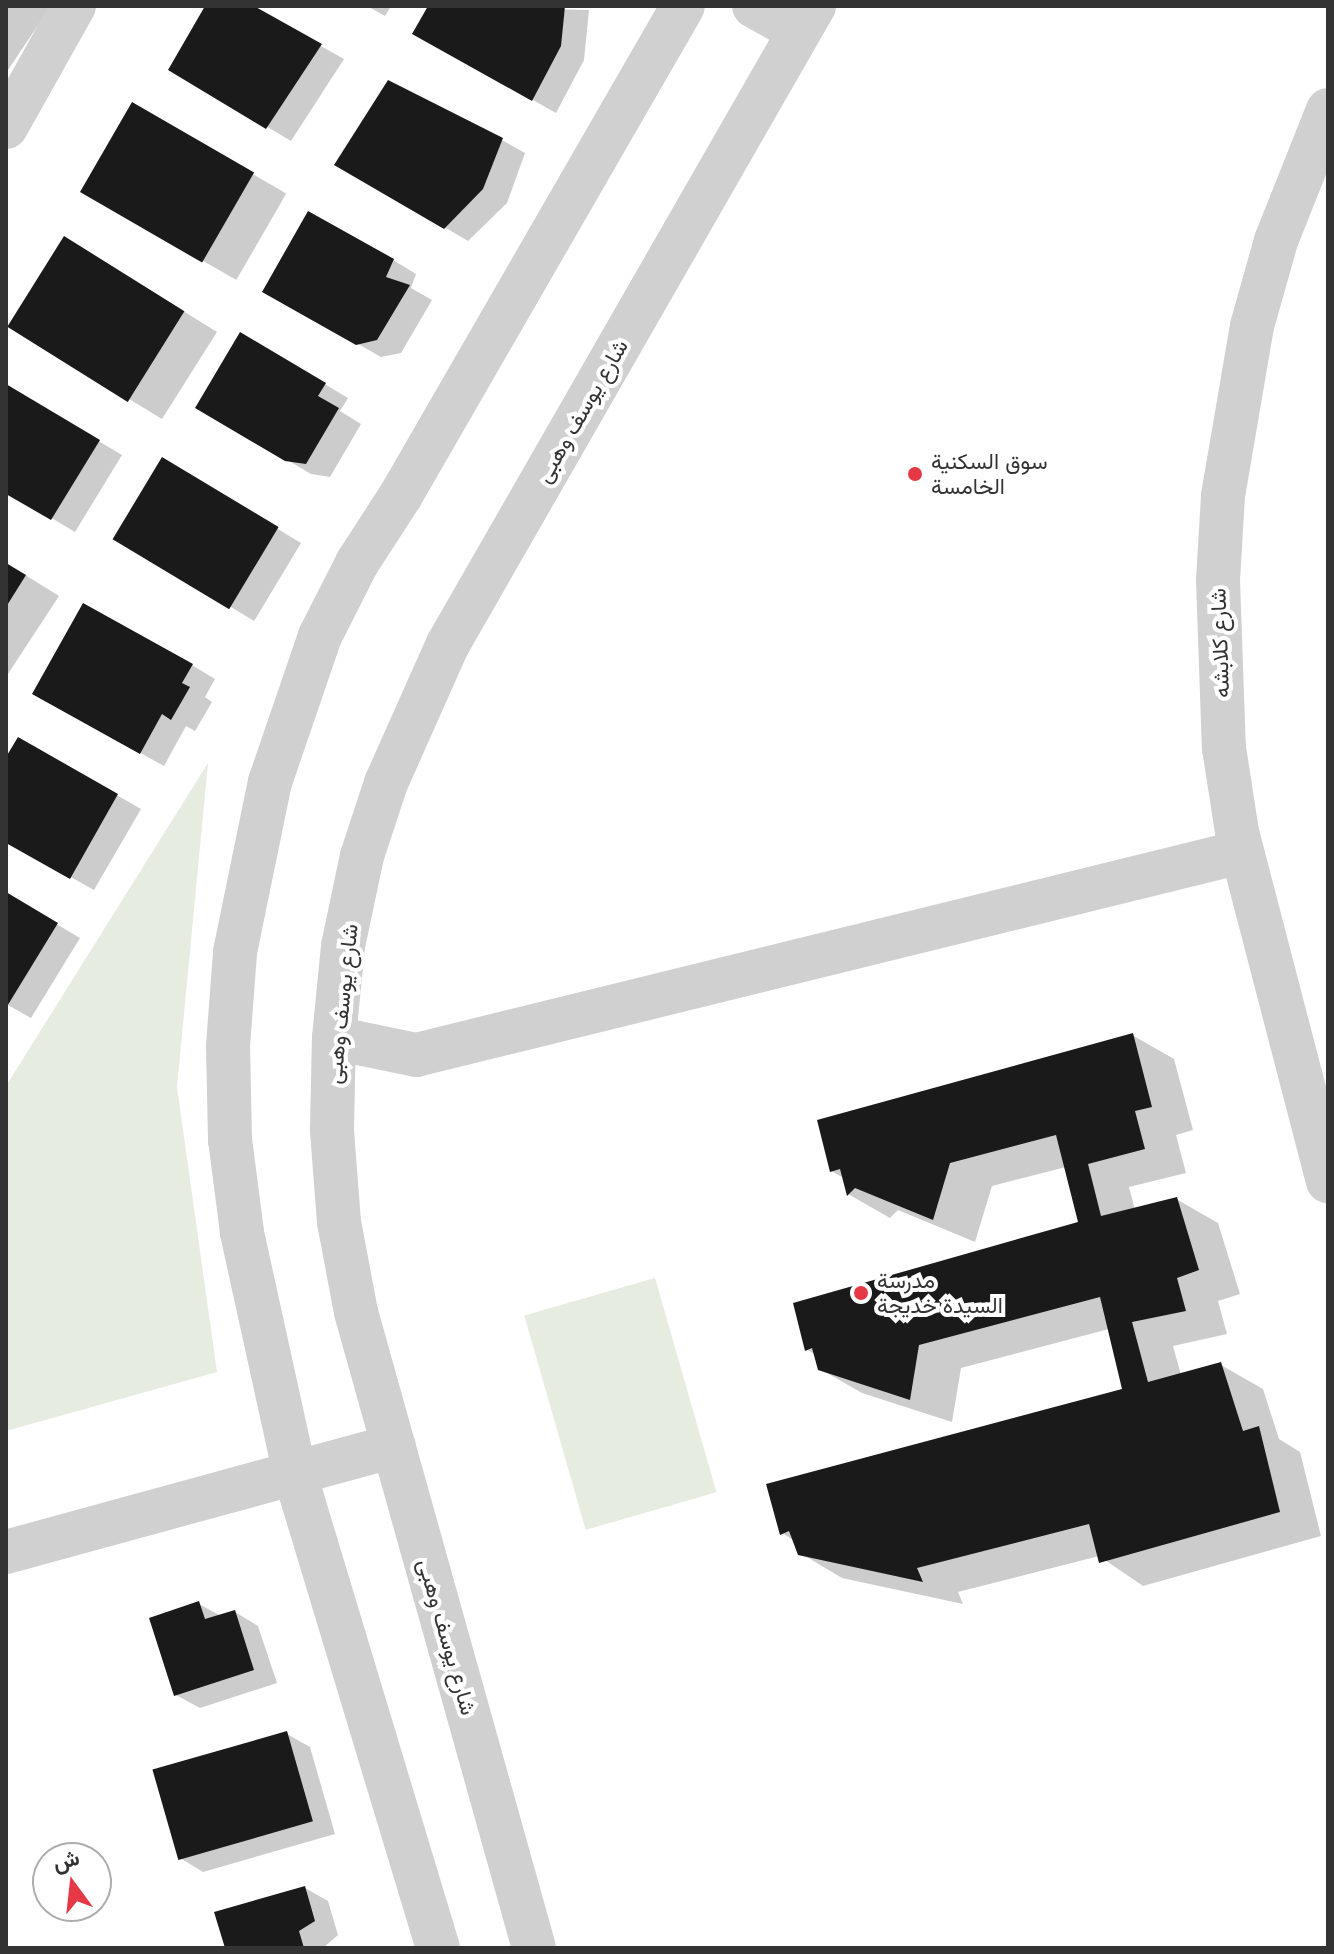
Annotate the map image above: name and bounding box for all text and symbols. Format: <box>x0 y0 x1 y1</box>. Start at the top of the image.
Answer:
street label: شارع يوسف وهبى <box>530 335 634 487</box>
place label: سوق السكنية الخامسة <box>931 448 1048 500</box>
marker: سوق السكنية الخامسة <box>906 465 924 483</box>
street label: شارع كلابشه <box>1205 588 1235 698</box>
street label: شارع يوسف وهبى <box>320 923 364 1085</box>
place label: مدرسة السيدة خديجة <box>877 1267 1003 1318</box>
marker: مدرسة السيدة خديجة <box>852 1284 870 1302</box>
street label: شارع يوسف وهبى <box>412 1556 482 1718</box>
north arrow <box>32 1842 112 1922</box>
text: ش <box>50 1845 82 1876</box>

